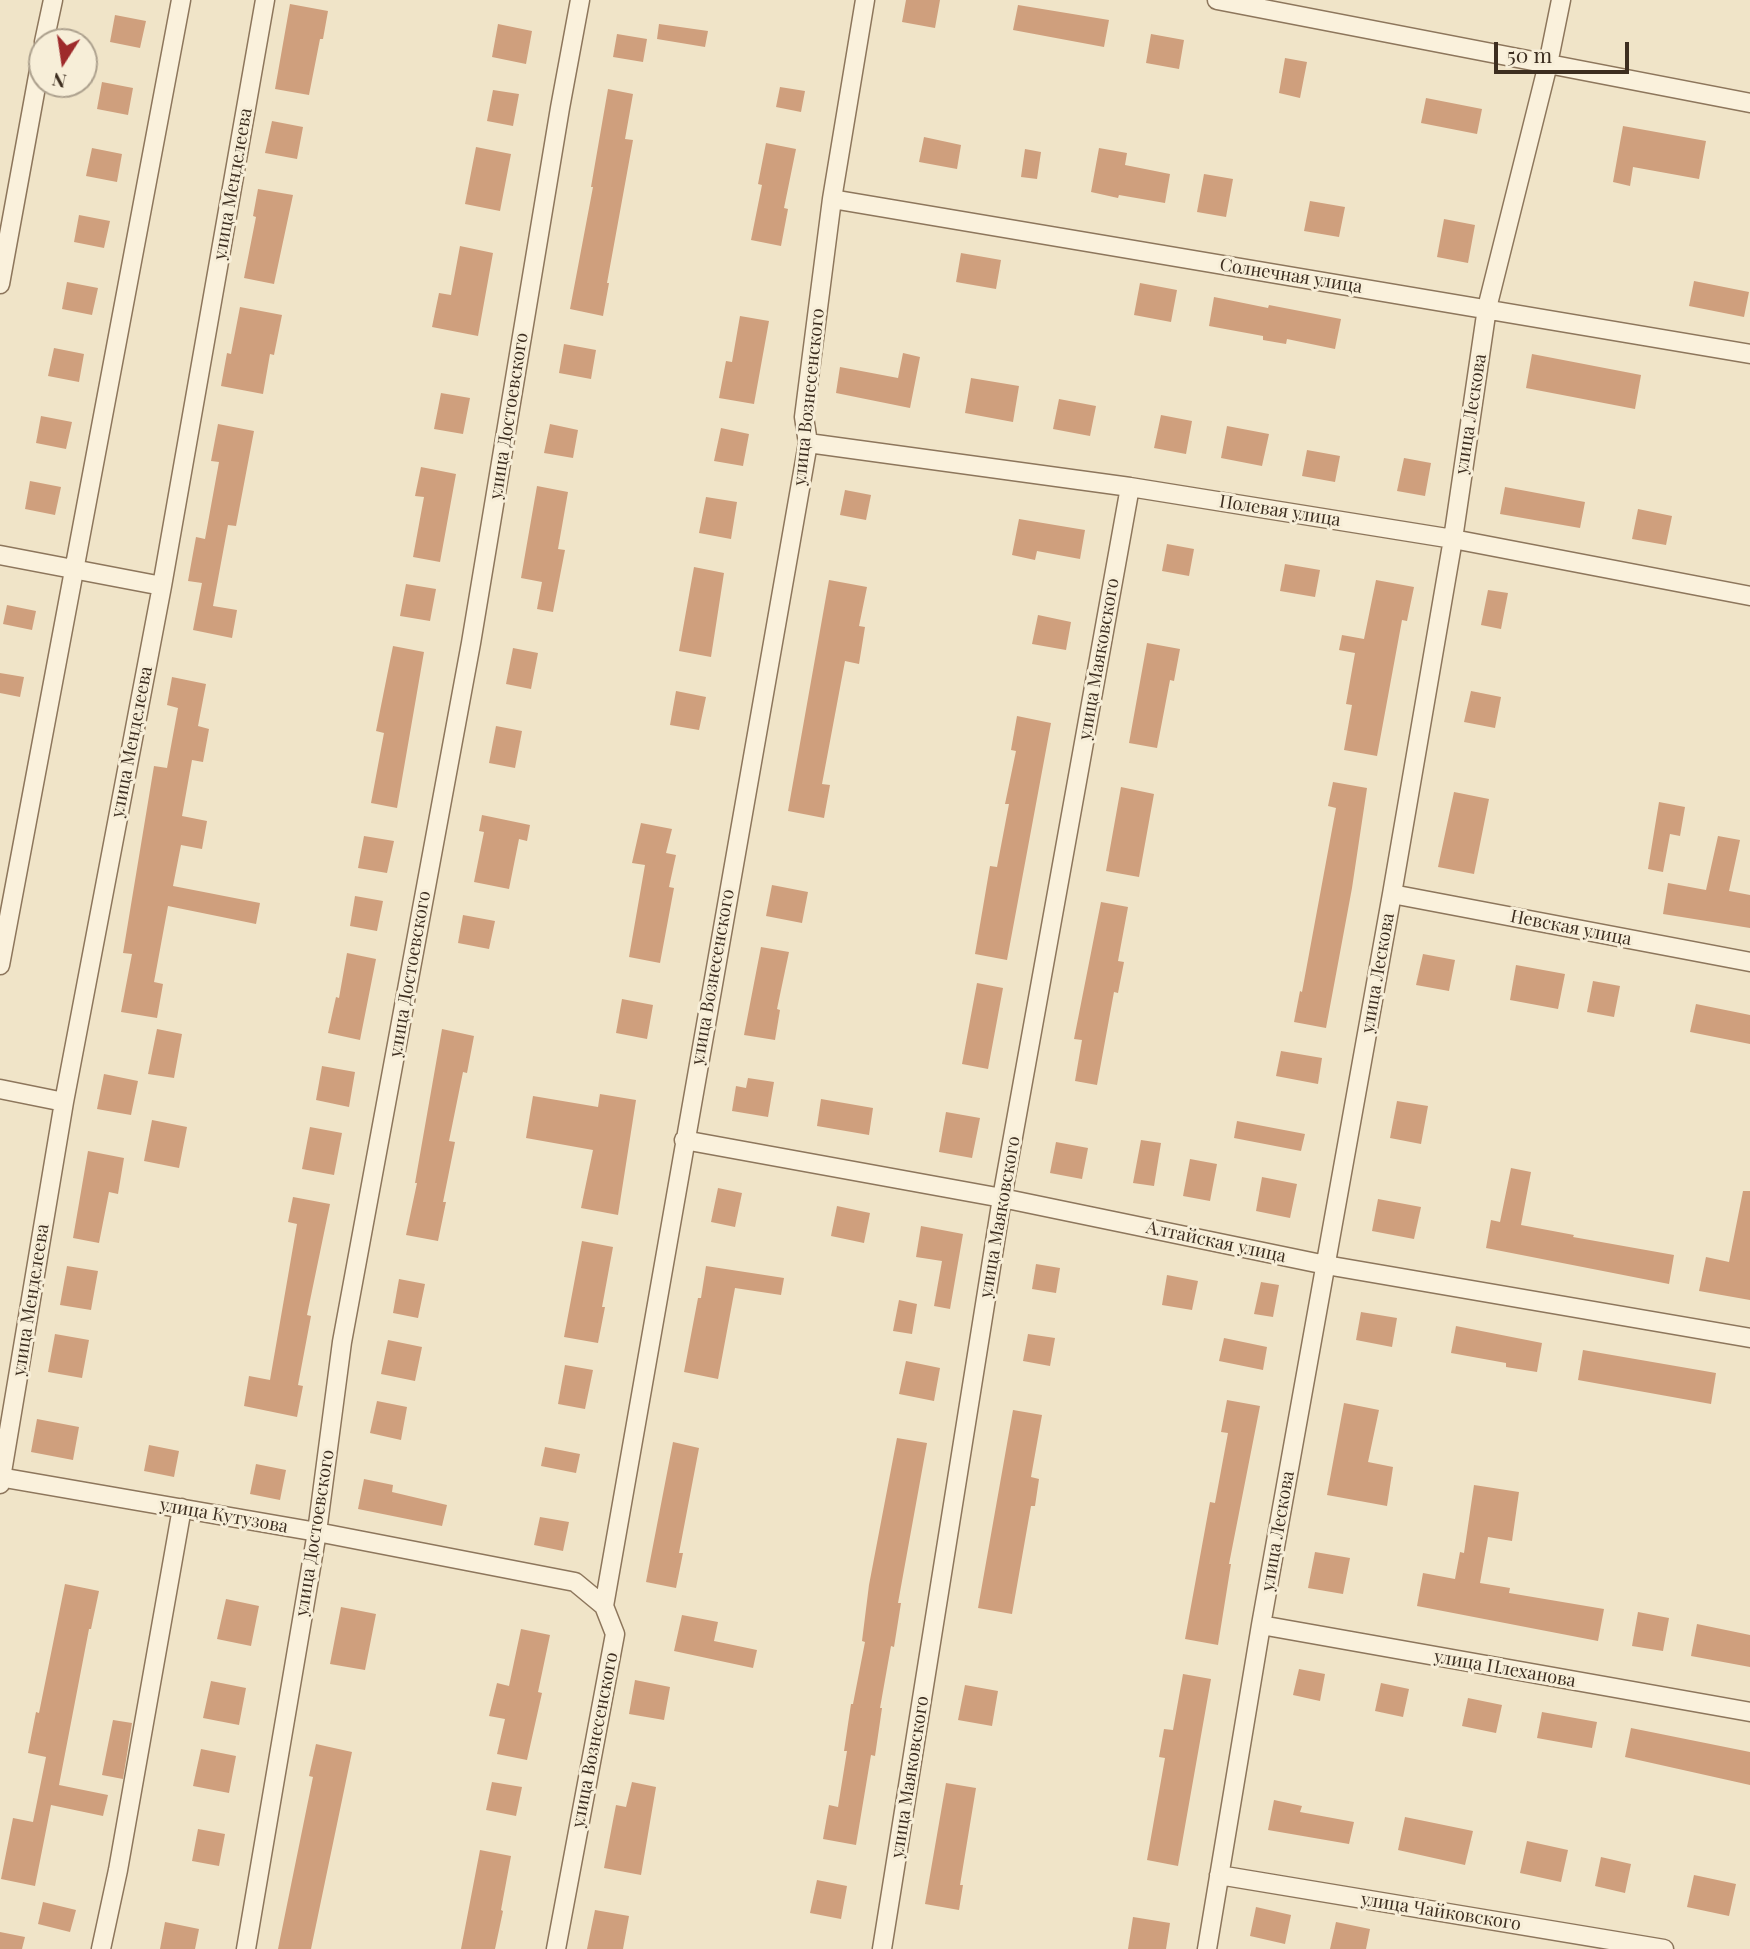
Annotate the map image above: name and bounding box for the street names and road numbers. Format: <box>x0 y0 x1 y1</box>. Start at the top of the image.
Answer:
street label: улица Менделеева <box>209 106 257 262</box>
street label: Солнечная улица <box>1218 254 1364 298</box>
street label: улица Вознесенского <box>789 307 829 487</box>
street label: улица Достоевского <box>485 331 533 501</box>
street label: улица Лескова <box>1451 352 1491 476</box>
street label: Полевая улица <box>1218 491 1342 531</box>
street label: улица Маяковского <box>1074 576 1124 742</box>
street label: улица Менделеева <box>107 664 157 820</box>
street label: улица Вознесенского <box>687 887 739 1067</box>
street label: улица Достоевского <box>385 889 435 1059</box>
street label: Невская улица <box>1509 906 1633 950</box>
street label: улица Лескова <box>1357 911 1399 1035</box>
street label: улица Маяковского <box>975 1134 1025 1300</box>
street label: Алтайская улица <box>1144 1217 1288 1267</box>
street label: улица Менделеева <box>8 1222 54 1378</box>
street label: улица Достоевского <box>291 1448 339 1618</box>
street label: улица Лескова <box>1257 1469 1299 1593</box>
street label: улица Кутузова <box>158 1494 290 1538</box>
street label: улица Плеханова <box>1432 1646 1578 1692</box>
street label: улица Вознесенского <box>567 1650 623 1830</box>
street label: улица Маяковского <box>887 1694 933 1860</box>
street label: улица Чайковского <box>1359 1889 1523 1935</box>

